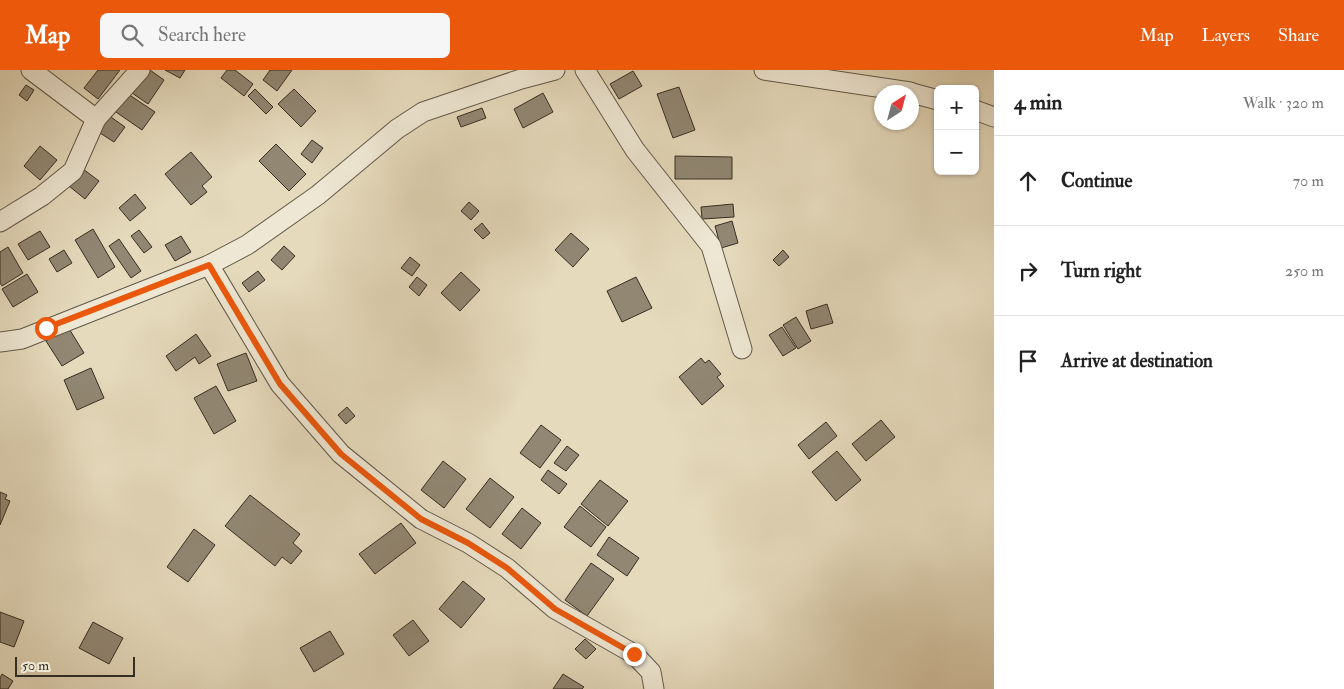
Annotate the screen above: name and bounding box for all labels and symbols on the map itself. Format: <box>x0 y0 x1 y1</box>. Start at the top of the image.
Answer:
north arrow <box>874 85 919 130</box>
route start <box>35 317 58 340</box>
route end <box>623 643 646 666</box>
scale bar <box>15 654 135 677</box>

